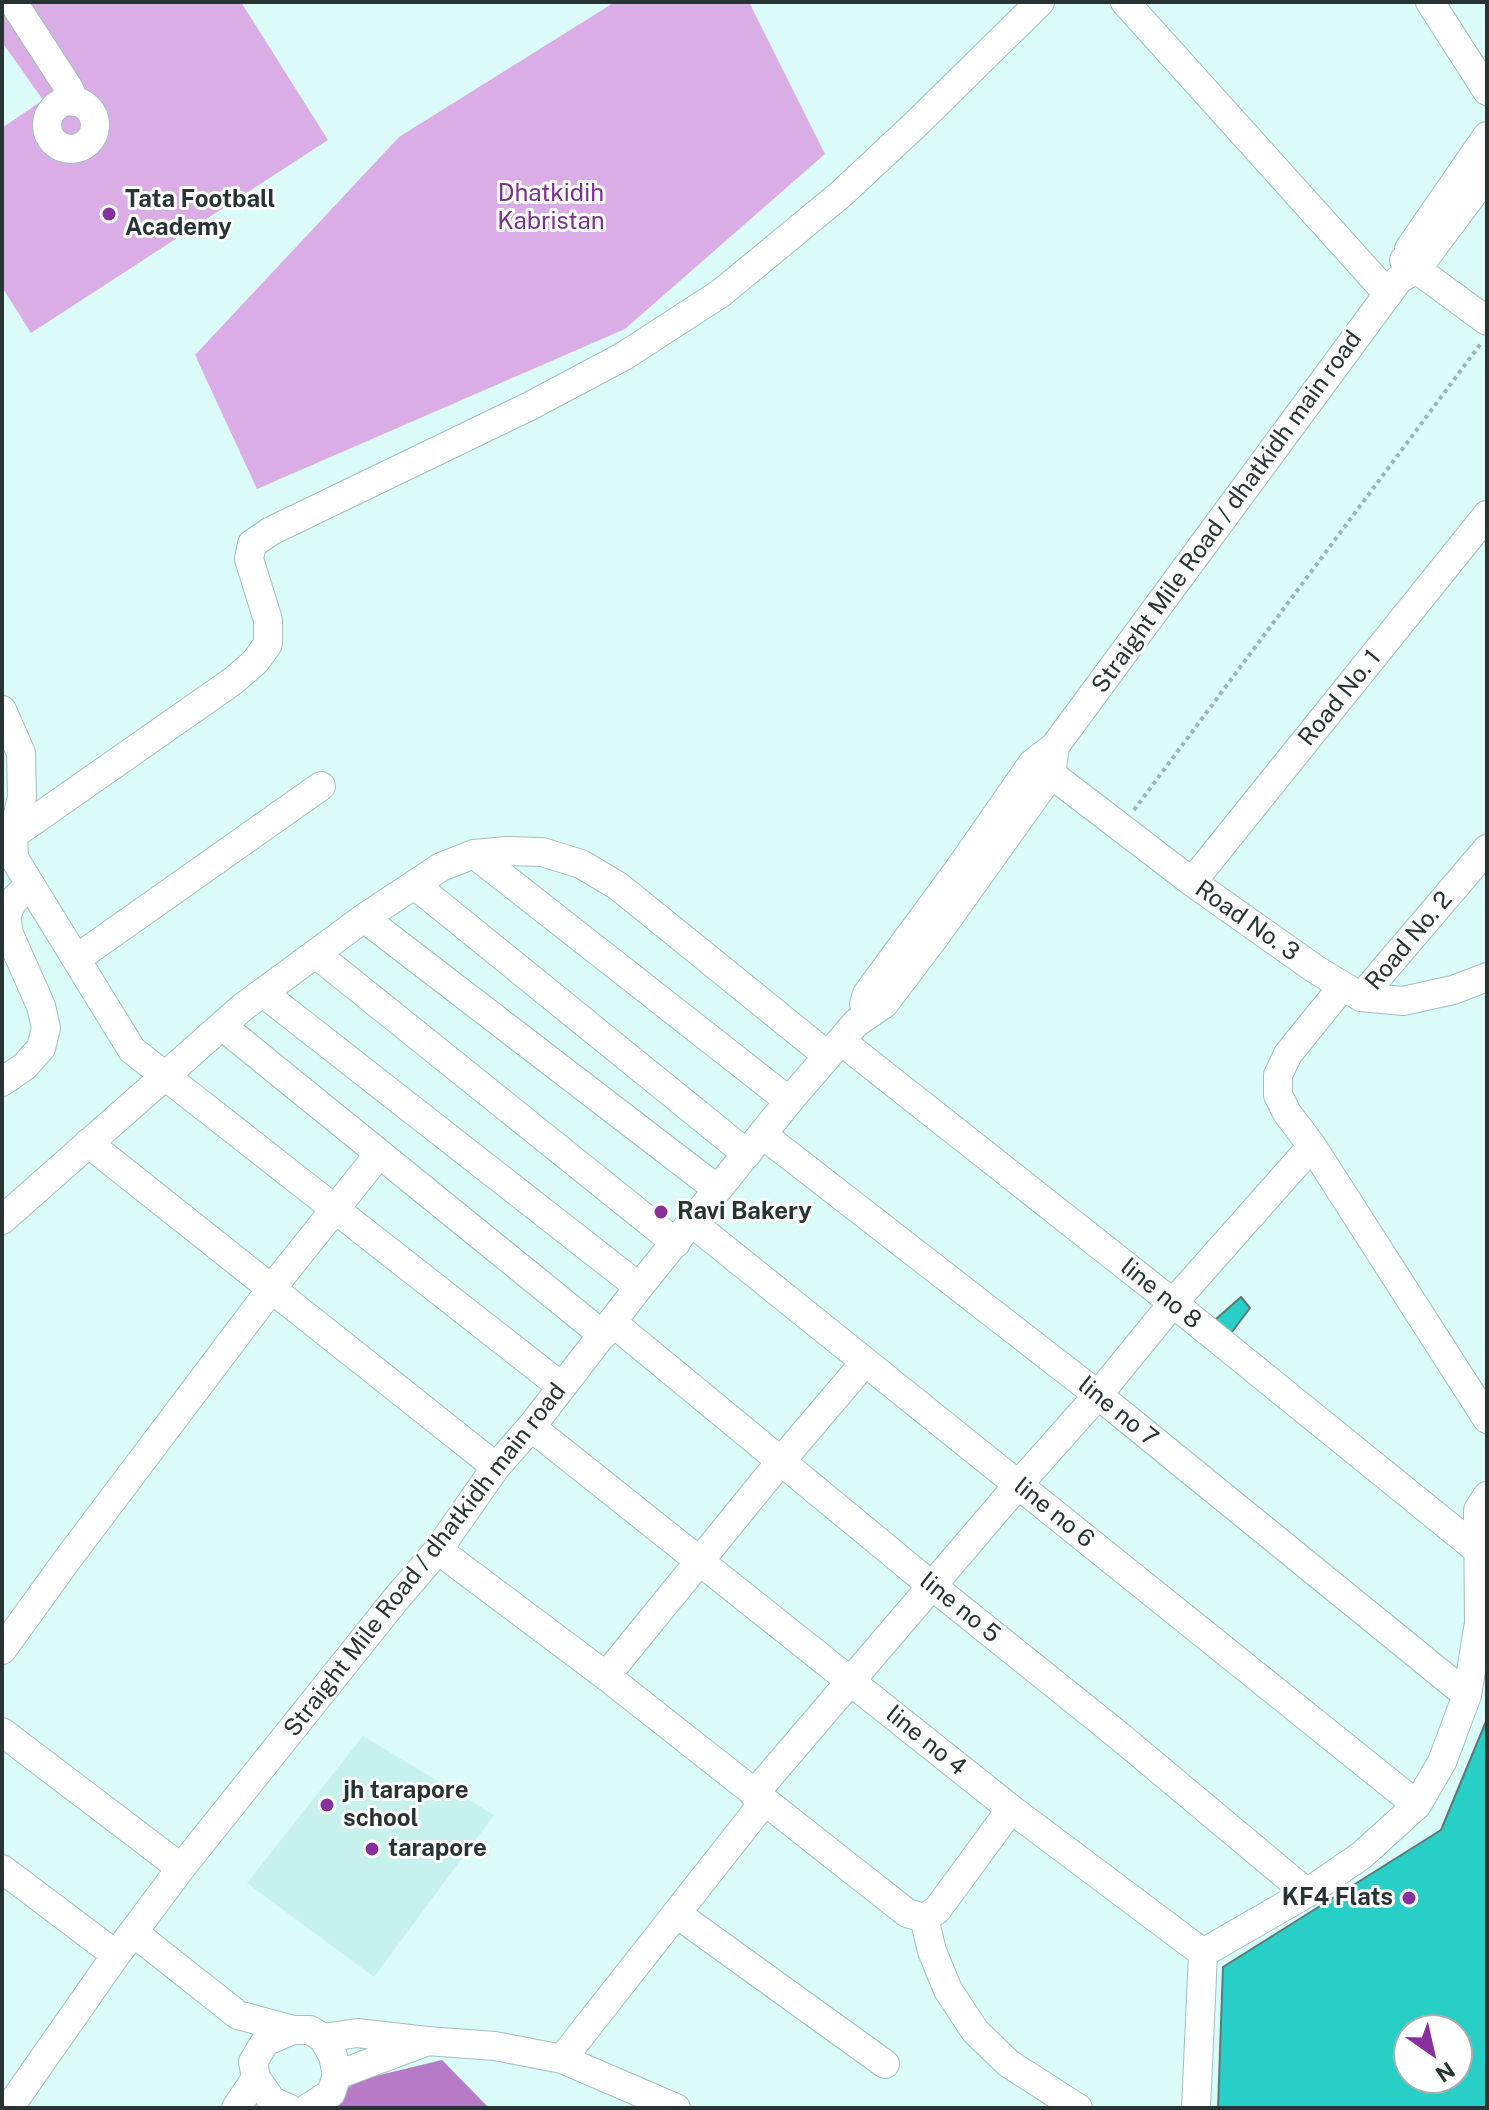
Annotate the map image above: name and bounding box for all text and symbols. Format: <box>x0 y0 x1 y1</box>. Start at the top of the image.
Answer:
park label: Dhatkidih Kabristan <box>497 180 605 236</box>
place label: Tata Football Academy <box>125 186 275 242</box>
marker: Tata Football Academy <box>100 205 118 223</box>
street label: Straight Mile Road / dhatkidh main road <box>1086 325 1368 699</box>
street label: Road No. 1 <box>1293 644 1387 752</box>
street label: Road No. 3 <box>1189 875 1305 967</box>
street label: Road No. 2 <box>1359 886 1459 996</box>
place label: Ravi Bakery <box>677 1198 812 1226</box>
marker: Ravi Bakery <box>652 1203 670 1221</box>
street label: line no 8 <box>1115 1253 1207 1335</box>
street label: line no 7 <box>1072 1371 1164 1453</box>
street label: Straight Mile Road / dhatkidh main road <box>278 1377 572 1743</box>
street label: line no 6 <box>1008 1472 1100 1554</box>
street label: line no 5 <box>914 1567 1006 1649</box>
street label: line no 4 <box>880 1700 972 1782</box>
place label: jh tarapore school <box>343 1777 468 1833</box>
marker: jh tarapore school <box>318 1796 336 1814</box>
place label: tarapore <box>388 1835 487 1863</box>
marker: tarapore <box>363 1840 381 1858</box>
place label: KF4 Flats <box>1282 1884 1393 1912</box>
marker: KF4 Flats <box>1400 1889 1418 1907</box>
north arrow <box>1393 2014 1473 2094</box>
text: N <box>1431 2057 1460 2088</box>

